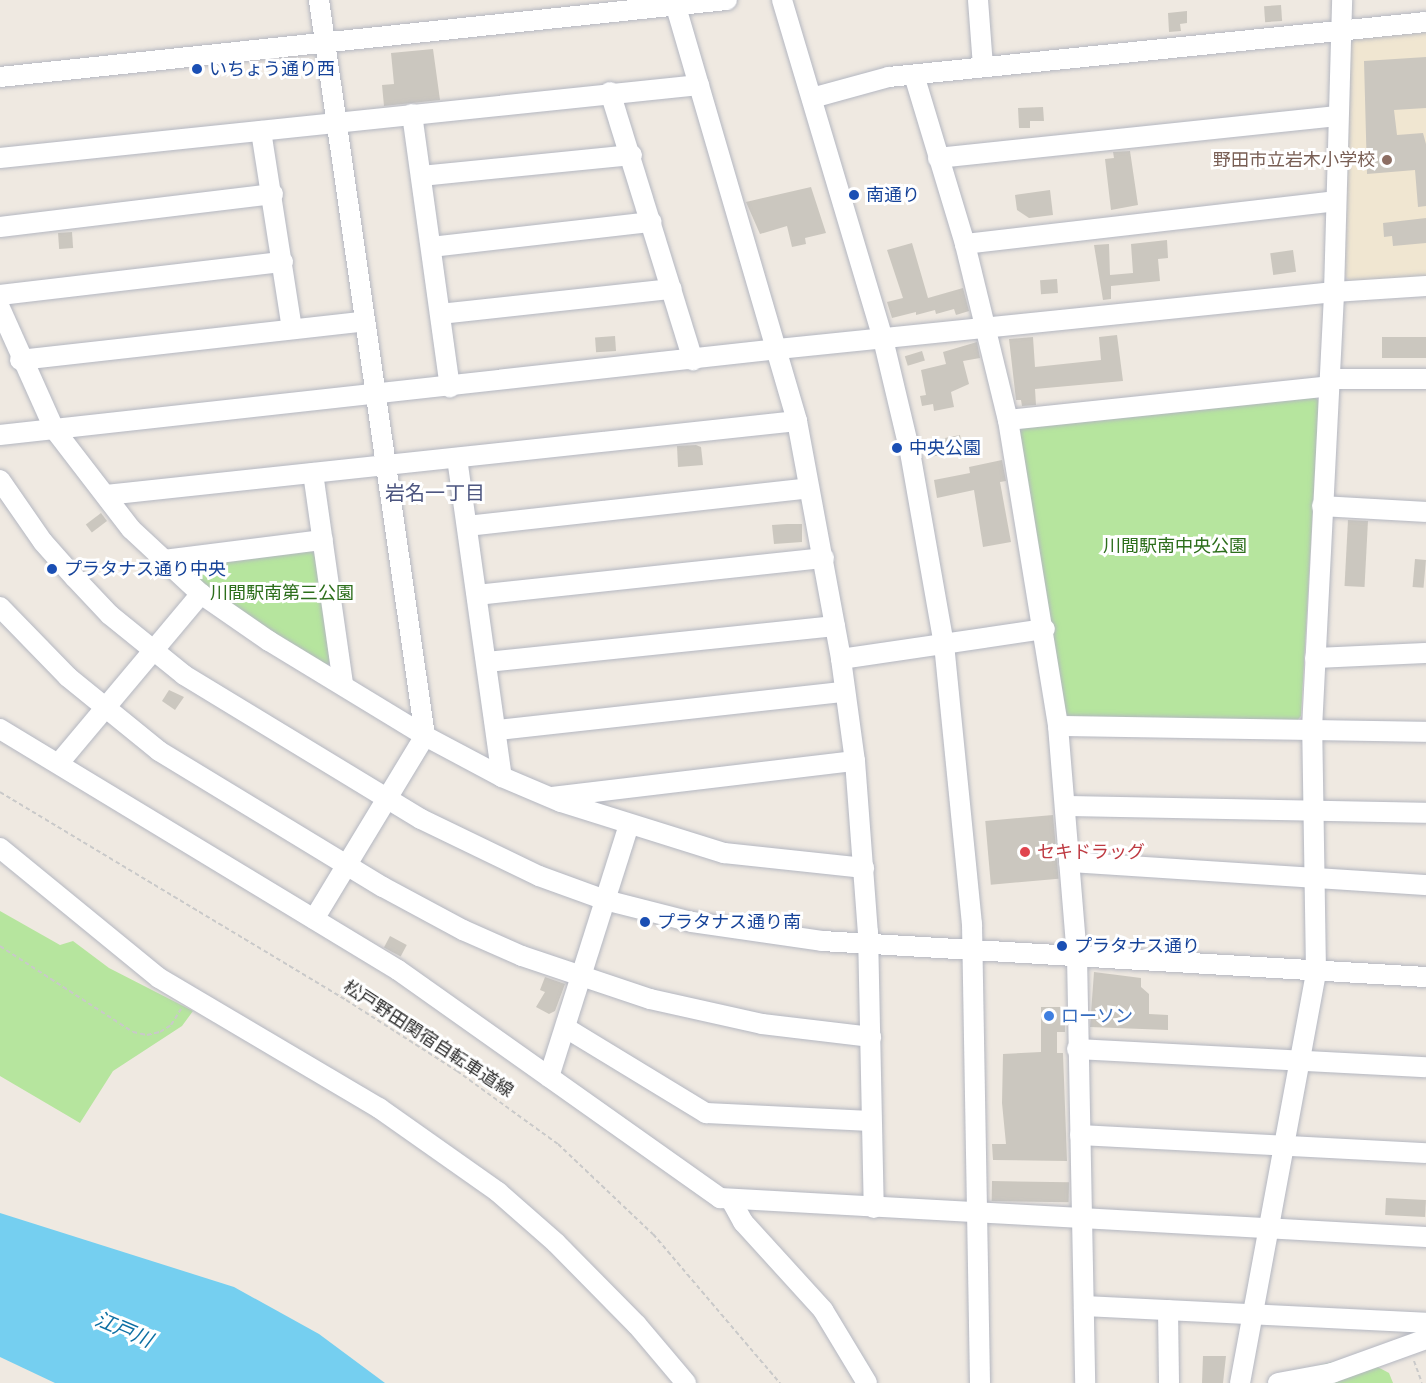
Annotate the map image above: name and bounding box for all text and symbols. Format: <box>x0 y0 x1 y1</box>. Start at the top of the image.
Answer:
place label: いちょう通り西 <box>209 58 335 80</box>
marker: いちょう通り西 <box>190 62 204 76</box>
place label: 野田市立岩木小学校 <box>1213 149 1375 171</box>
marker: 野田市立岩木小学校 <box>1380 153 1394 167</box>
place label: 南通り <box>866 184 920 206</box>
marker: 南通り <box>847 188 861 202</box>
place label: 中央公園 <box>909 437 981 459</box>
marker: 中央公園 <box>890 441 904 455</box>
district label: 岩名一丁目 <box>385 480 485 504</box>
park label: 川間駅南中央公園 <box>1103 535 1247 557</box>
place label: プラタナス通り中央 <box>64 558 226 580</box>
marker: プラタナス通り中央 <box>45 562 59 576</box>
park label: 川間駅南第三公園 <box>210 582 354 604</box>
place label: セキドラッグ <box>1037 841 1145 863</box>
marker: セキドラッグ <box>1018 845 1032 859</box>
place label: プラタナス通り南 <box>657 911 801 933</box>
marker: プラタナス通り南 <box>638 915 652 929</box>
place label: プラタナス通り <box>1074 935 1200 957</box>
marker: プラタナス通り <box>1055 939 1069 953</box>
street label: 松戸野田関宿自転車道線 <box>339 976 517 1102</box>
place label: ローソン <box>1061 1005 1133 1027</box>
marker: ローソン <box>1042 1009 1056 1023</box>
water label: 江戸川 <box>92 1306 156 1352</box>

